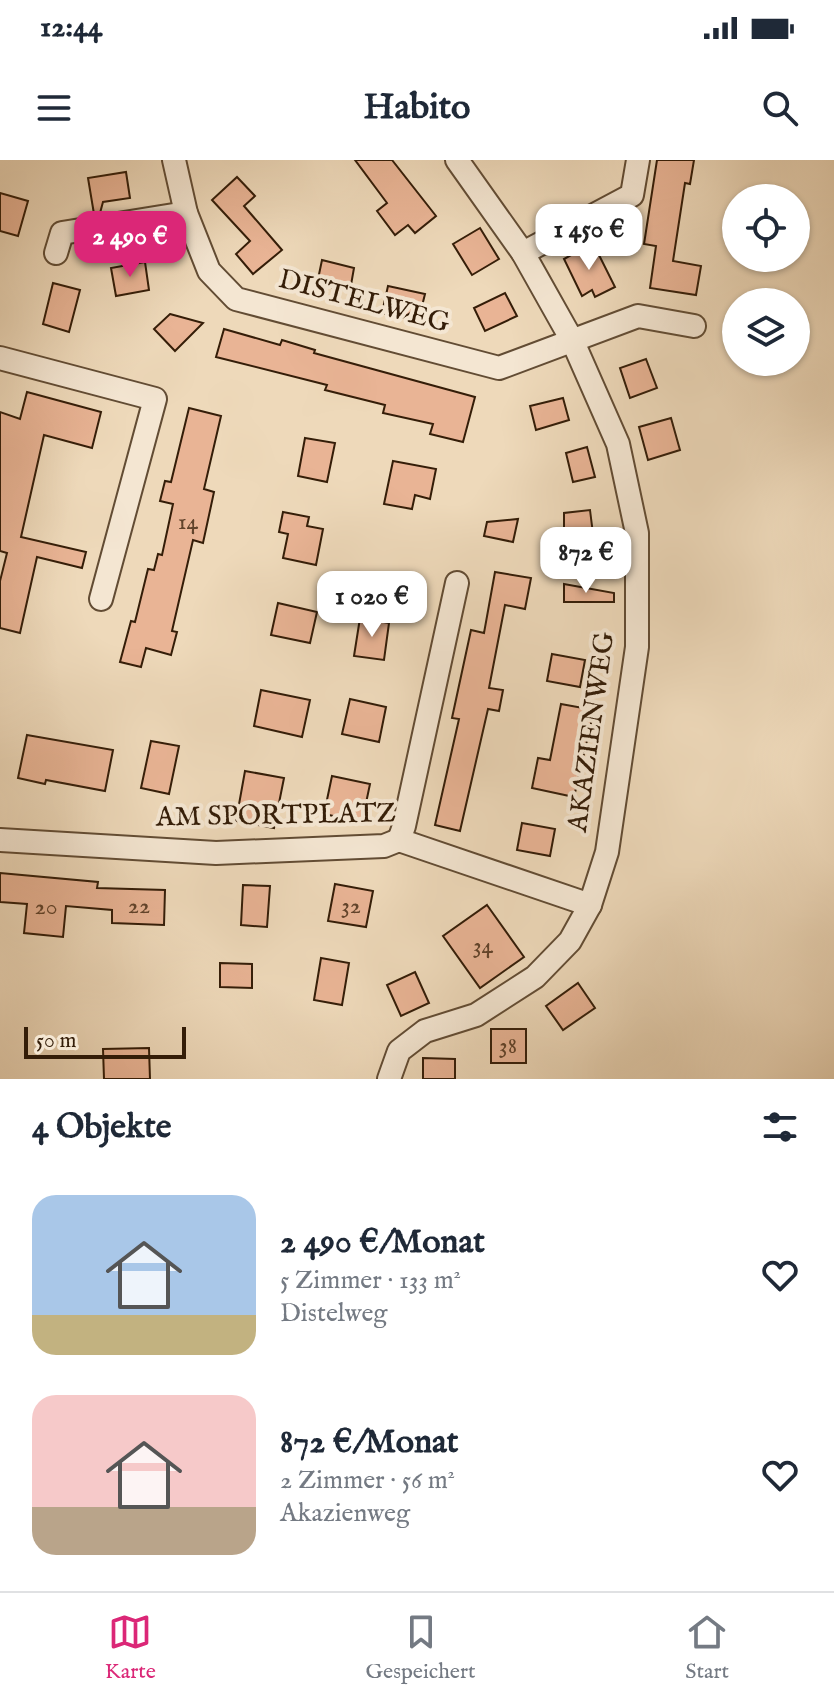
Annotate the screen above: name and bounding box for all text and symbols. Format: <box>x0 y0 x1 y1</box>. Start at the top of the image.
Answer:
text: 12:44 <box>40 9 103 47</box>
text: Habito <box>364 85 470 131</box>
icon: menu <box>32 86 76 130</box>
icon: search <box>758 86 802 130</box>
map controls <box>722 184 810 376</box>
button: locate <box>722 184 810 272</box>
pin: 1 450 € <box>515 204 663 272</box>
pin: 2 490 € <box>56 211 204 279</box>
text: 1 450 € <box>553 213 625 246</box>
text: 2 490 € <box>92 220 168 253</box>
street label: DISTELWEG <box>275 262 454 342</box>
button: layers <box>722 288 810 376</box>
house number: 14 <box>178 507 199 538</box>
pin: 872 € <box>530 527 642 595</box>
text: 872 € <box>558 536 614 569</box>
pin: 1 020 € <box>298 571 446 639</box>
text: 1 020 € <box>335 580 409 613</box>
street label: AKAZIENWEG <box>560 629 623 835</box>
street label: AM SPORTPLATZ <box>155 796 396 836</box>
house number: 22 <box>128 891 150 922</box>
house number: 32 <box>341 891 361 922</box>
house number: 20 <box>34 892 58 923</box>
house number: 34 <box>473 931 494 962</box>
scale bar <box>24 1023 186 1059</box>
text: 50 m <box>36 1027 77 1055</box>
house number: 38 <box>499 1031 517 1062</box>
icon: filters <box>758 1105 802 1149</box>
text: 4 Objekte <box>32 1106 171 1149</box>
text: 2 490 €/Monat <box>280 1221 485 1264</box>
icon: home <box>96 1227 192 1323</box>
icon: heart <box>758 1253 802 1297</box>
text: 5 Zimmer · 133 m² <box>280 1264 461 1297</box>
text: Distelweg <box>280 1297 387 1330</box>
text: 872 €/Monat <box>280 1421 458 1464</box>
icon: home <box>96 1427 192 1523</box>
icon: heart <box>758 1453 802 1497</box>
text: 2 Zimmer · 56 m² <box>280 1464 455 1497</box>
text: Akazienweg <box>280 1497 410 1530</box>
tab: Karte <box>105 1610 156 1686</box>
tab: Gespeichert <box>366 1610 476 1686</box>
tab: Start <box>685 1610 729 1686</box>

